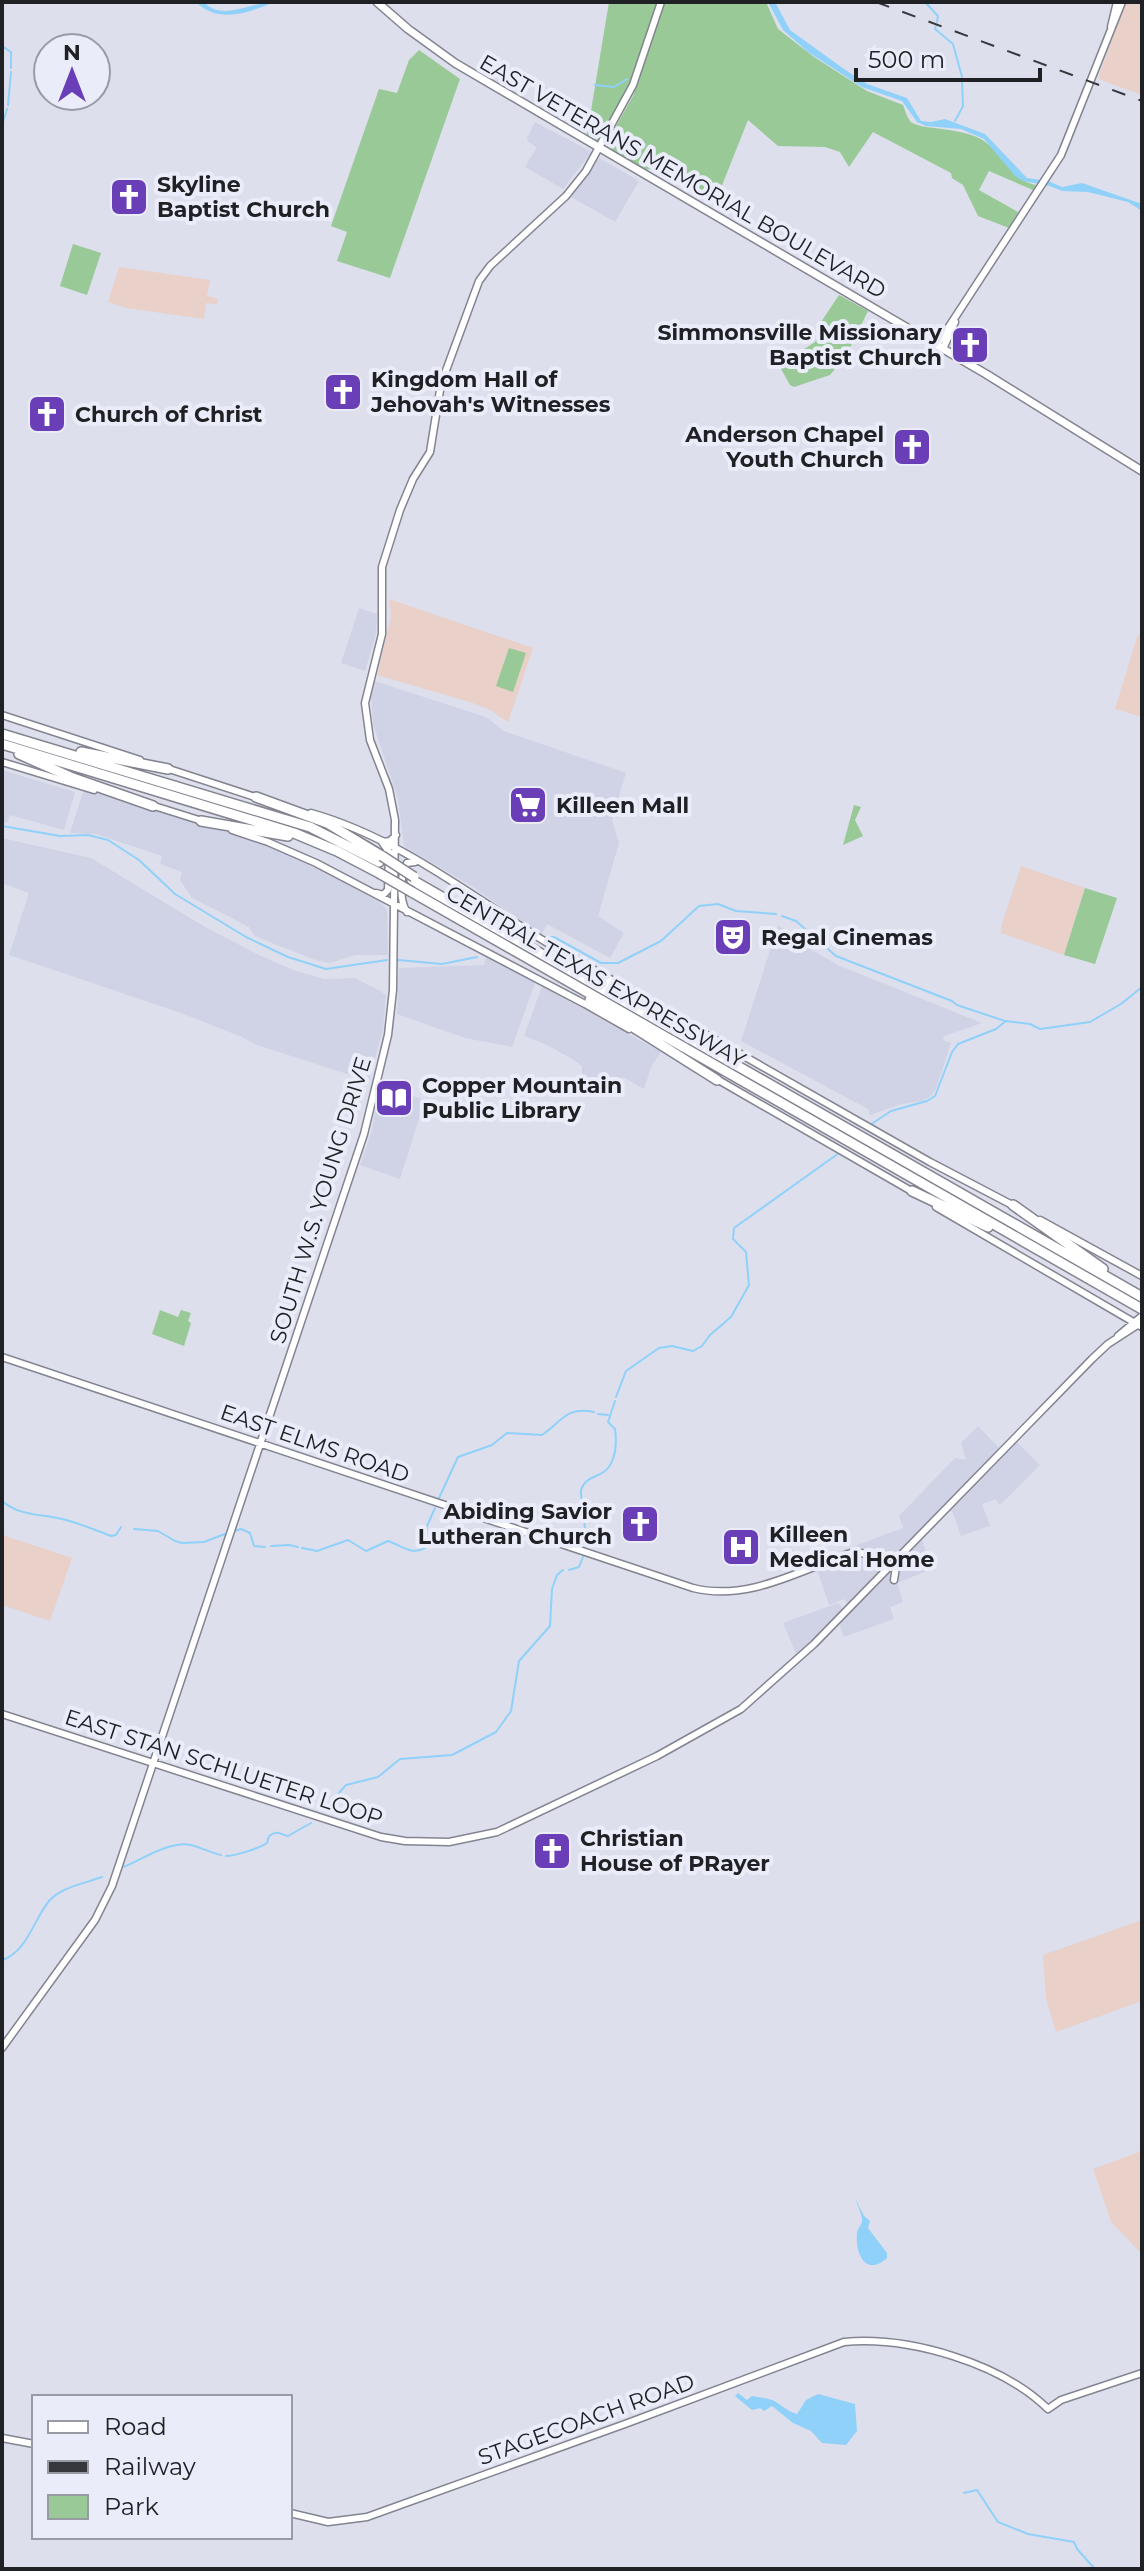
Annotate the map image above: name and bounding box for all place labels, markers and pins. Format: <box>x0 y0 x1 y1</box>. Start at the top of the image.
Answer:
place label: Skyline Baptist Church <box>157 171 330 223</box>
church icon: Skyline Baptist Church <box>108 176 150 218</box>
place label: Simmonsville Missionary Baptist Church <box>657 319 943 371</box>
church icon: Simmonsville Missionary Baptist Church <box>949 324 991 366</box>
place label: Kingdom Hall of Jehovah's Witnesses <box>370 366 611 418</box>
church icon: Kingdom Hall of Jehovah's Witnesses <box>322 371 364 413</box>
church icon: Church of Christ <box>26 393 68 435</box>
place label: Church of Christ <box>75 401 263 428</box>
place label: Anderson Chapel Youth Church <box>684 421 884 473</box>
church icon: Anderson Chapel Youth Church <box>891 426 933 468</box>
supermarket icon: Killeen Mall <box>507 784 549 826</box>
place label: Killeen Mall <box>556 792 689 819</box>
theatre icon: Regal Cinemas <box>712 916 754 958</box>
place label: Regal Cinemas <box>761 924 933 951</box>
place label: Copper Mountain Public Library <box>422 1072 622 1124</box>
library icon: Copper Mountain Public Library <box>373 1077 415 1119</box>
place label: Abiding Savior Lutheran Church <box>418 1498 612 1550</box>
church icon: Abiding Savior Lutheran Church <box>619 1503 661 1545</box>
place label: Killeen Medical Home <box>769 1521 935 1573</box>
hospital icon: Killeen Medical Home <box>720 1526 762 1568</box>
place label: Christian House of PRayer <box>580 1825 770 1877</box>
church icon: Christian House of PRayer <box>531 1830 573 1872</box>

